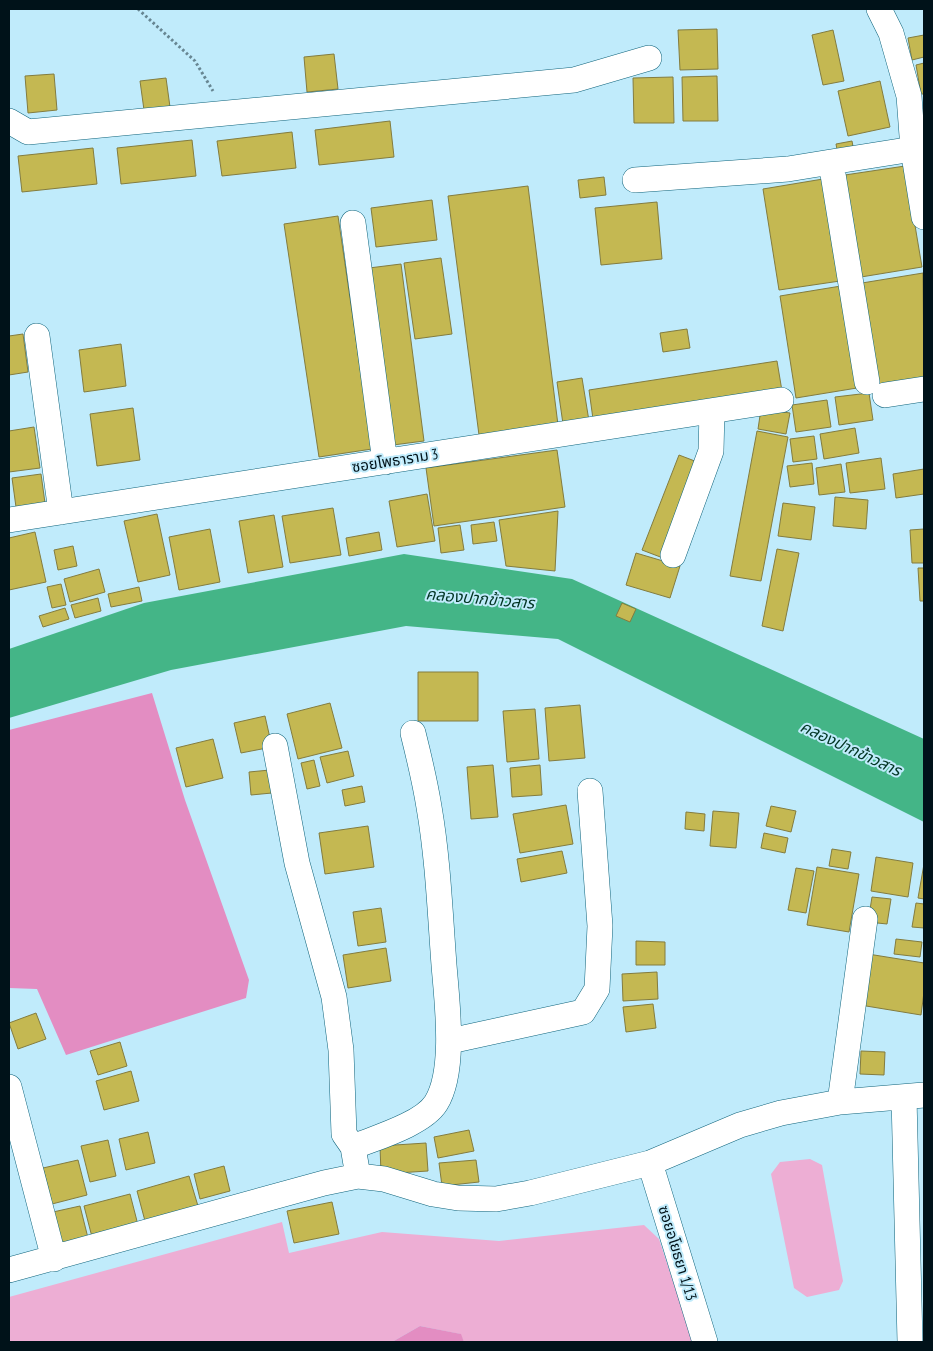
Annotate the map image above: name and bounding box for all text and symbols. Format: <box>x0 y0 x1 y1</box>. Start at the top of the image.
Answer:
street label: ซอยโพธาราม 3 <box>350 444 440 476</box>
water label: คลองปากข้าวสาร <box>425 583 536 613</box>
water label: คลองปากข้าวสาร <box>797 716 906 781</box>
street label: ซอยอโยธยา 1/13 <box>655 1203 701 1303</box>

